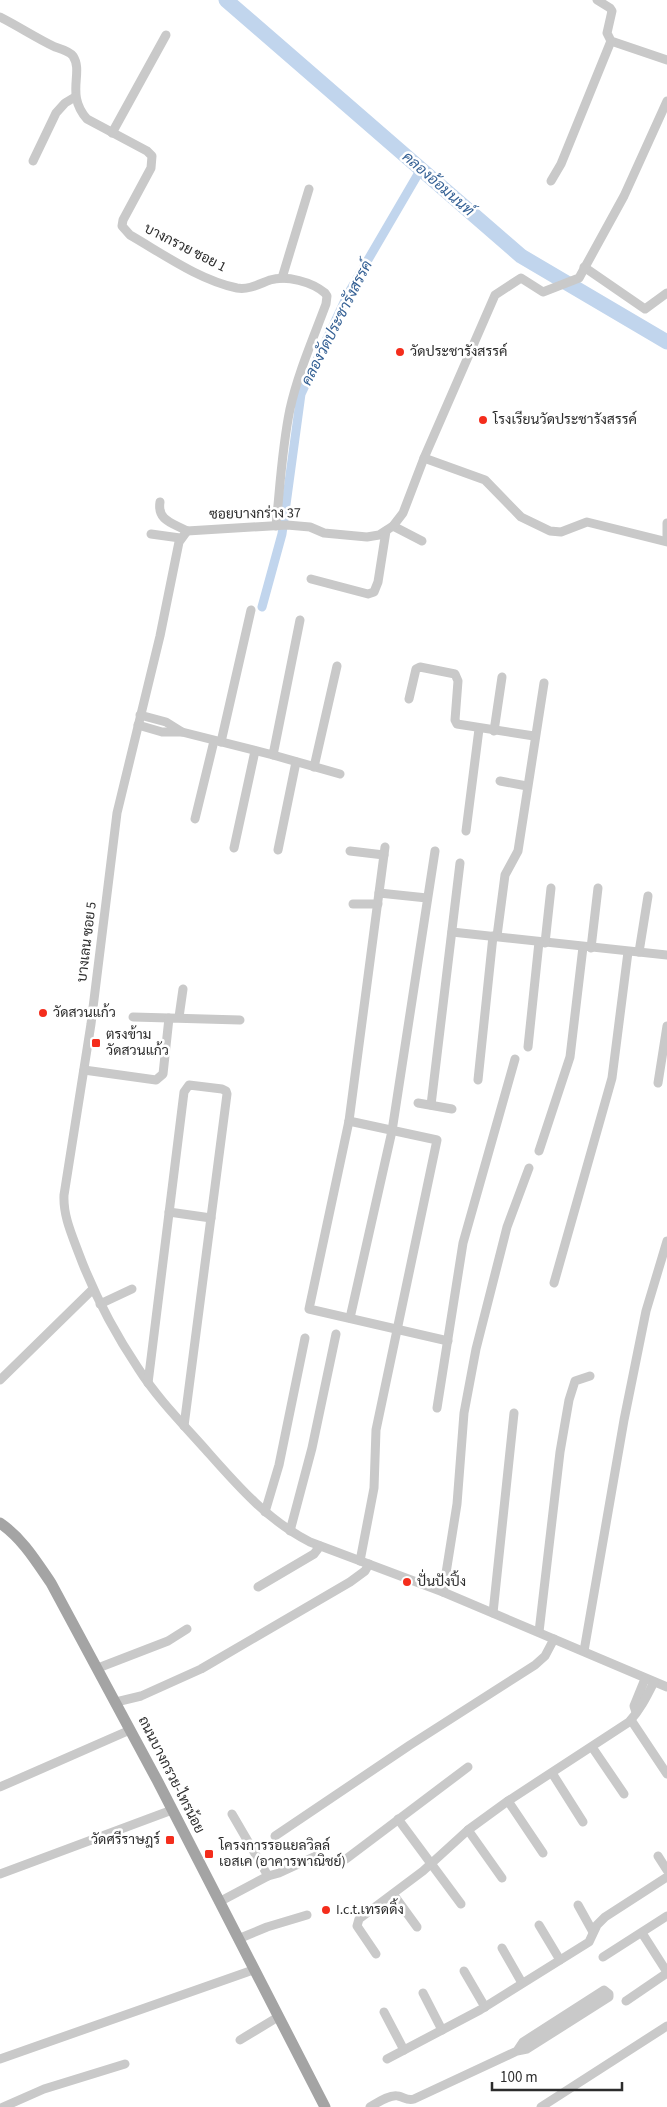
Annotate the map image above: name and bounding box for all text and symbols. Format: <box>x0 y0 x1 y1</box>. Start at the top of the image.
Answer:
water label: คลองอ้อมนนท์ <box>397 147 480 222</box>
street label: บางกรวย ซอย 1 <box>141 219 229 277</box>
water label: คลองวัดประชารังสรรค์ <box>296 255 378 389</box>
place label: วัดประชารังสรรค์ <box>410 342 507 362</box>
marker: วัดประชารังสรรค์ <box>394 346 406 358</box>
place label: โรงเรียนวัดประชารังสรรค์ <box>492 410 637 430</box>
marker: โรงเรียนวัดประชารังสรรค์ <box>477 414 489 426</box>
street label: ซอยบางกร่าง 37 <box>209 503 301 525</box>
street label: บางเลน ซอย 5 <box>72 901 102 983</box>
place label: วัดสวนแก้ว <box>53 1003 116 1023</box>
marker: วัดสวนแก้ว <box>37 1007 49 1019</box>
place label: ตรงข้าม วัดสวนแก้ว <box>106 1025 169 1061</box>
marker: ตรงข้าม วัดสวนแก้ว <box>90 1037 102 1049</box>
place label: ปั่นปังปิ้ง <box>417 1569 466 1592</box>
marker: ปั่นปังปิ้ง <box>401 1576 413 1588</box>
street label: ถนนบางกรวย-ไทรน้อย <box>133 1713 209 1837</box>
place label: วัดศรีราษฎร์ <box>91 1830 160 1850</box>
marker: วัดศรีราษฎร์ <box>164 1834 176 1846</box>
place label: โครงการรอแยลวิลล์ เอสเค (อาคารพาณิชย์) <box>218 1836 346 1872</box>
marker: โครงการรอแยลวิลล์ เอสเค (อาคารพาณิชย์) <box>203 1848 215 1860</box>
place label: I.c.t.เทรดดิ้ง <box>336 1898 404 1920</box>
marker: I.c.t.เทรดดิ้ง <box>320 1904 332 1916</box>
scale bar <box>492 2060 622 2092</box>
text: 100 m <box>500 2067 538 2088</box>

